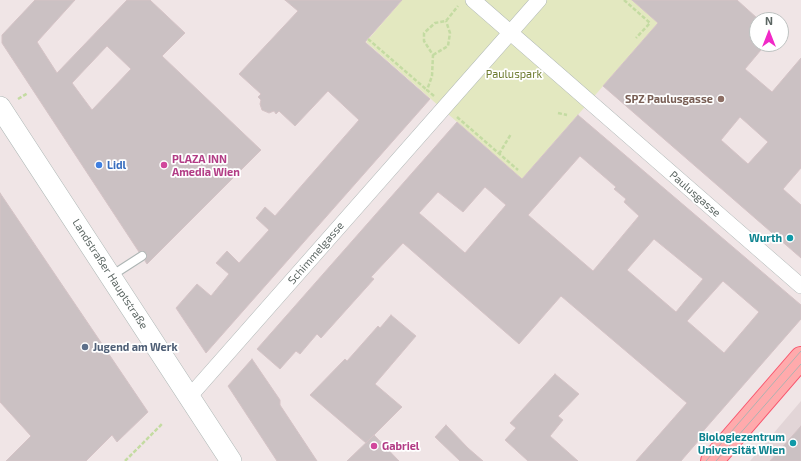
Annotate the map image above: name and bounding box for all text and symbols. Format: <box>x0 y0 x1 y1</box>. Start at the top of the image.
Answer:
north arrow <box>749 12 789 52</box>
text: N <box>765 14 773 27</box>
park label: Pauluspark <box>486 67 542 81</box>
place label: SPZ Paulusgasse <box>625 92 713 106</box>
marker: SPZ Paulusgasse <box>716 94 726 104</box>
place label: PLAZA INN Amedia Wien <box>172 152 240 178</box>
place label: Lidl <box>107 158 126 172</box>
marker: Lidl <box>94 160 104 170</box>
marker: PLAZA INN Amedia Wien <box>159 160 169 170</box>
street label: Paulusgasse <box>667 168 723 220</box>
street label: Landstraßer Hauptstraße <box>69 216 151 332</box>
street label: Schimmelgasse <box>285 219 347 287</box>
place label: Wurth <box>749 231 782 245</box>
marker: Wurth <box>785 233 795 243</box>
place label: Jugend am Werk <box>93 340 178 354</box>
marker: Jugend am Werk <box>80 342 90 352</box>
place label: Biologiezentrum Universität Wien <box>698 430 785 456</box>
marker: Biologiezentrum Universität Wien <box>788 438 798 448</box>
place label: Gabriel <box>382 439 419 453</box>
marker: Gabriel <box>369 441 379 451</box>

